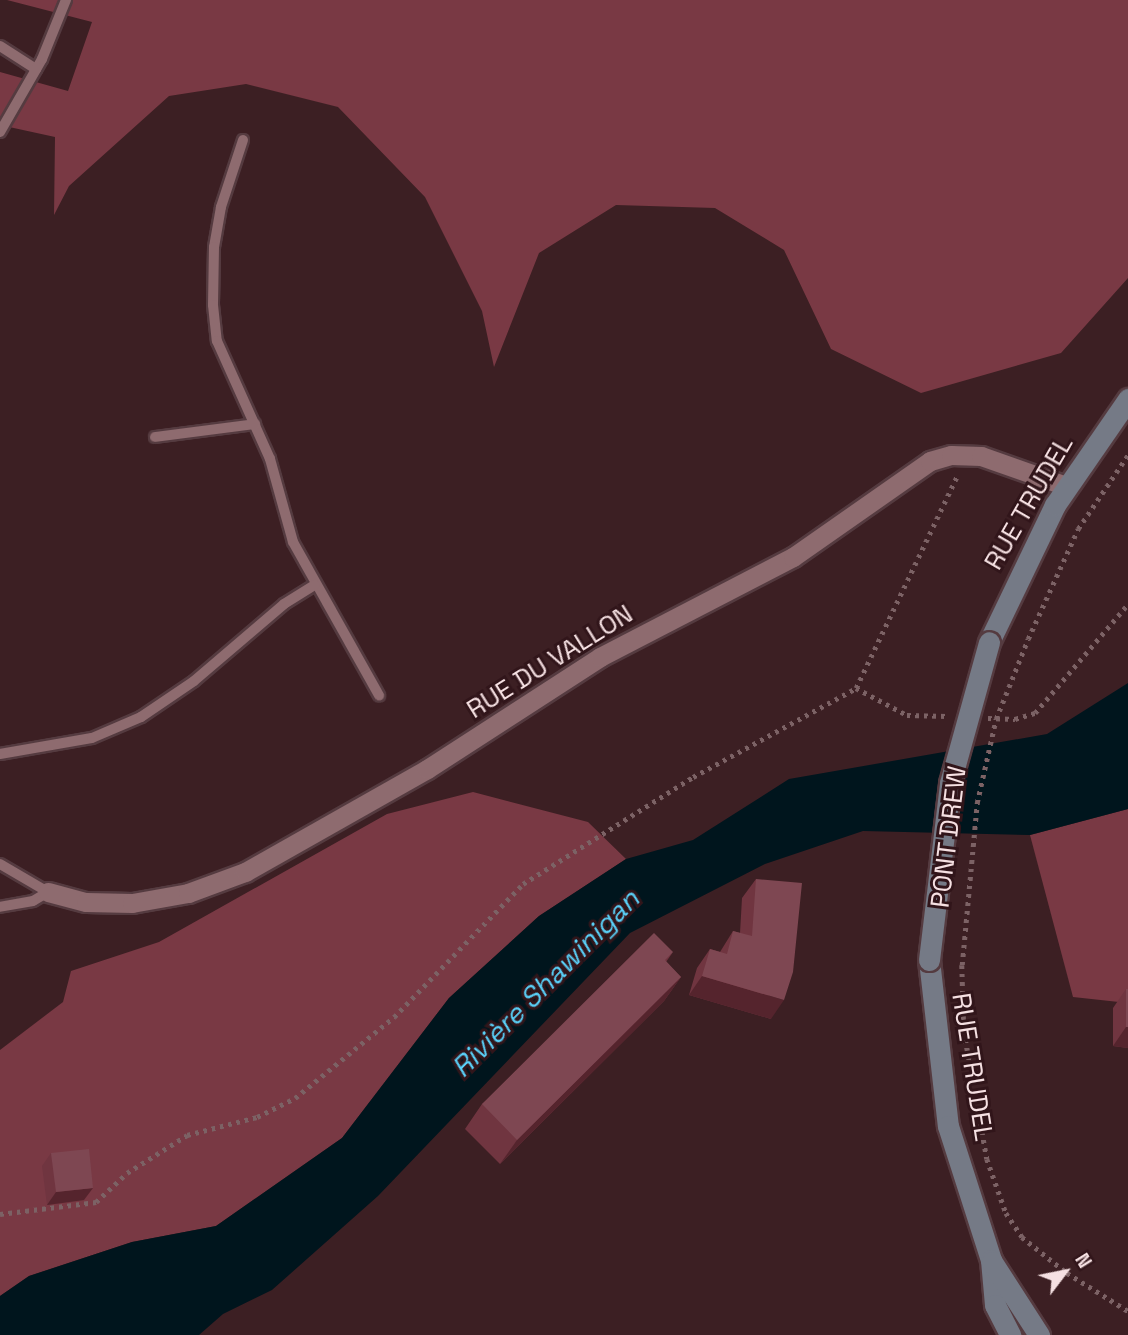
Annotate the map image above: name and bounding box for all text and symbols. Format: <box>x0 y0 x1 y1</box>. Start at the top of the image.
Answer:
street label: RUE TRUDEL <box>978 430 1080 576</box>
street label: RUE DU VALLON <box>461 598 639 726</box>
street label: PONT DREW <box>925 764 973 910</box>
water label: Rivière Shawinigan <box>444 882 646 1084</box>
street label: RUE TRUDEL <box>945 990 999 1144</box>
north arrow <box>1030 1237 1100 1307</box>
text: N <box>1069 1249 1097 1273</box>

